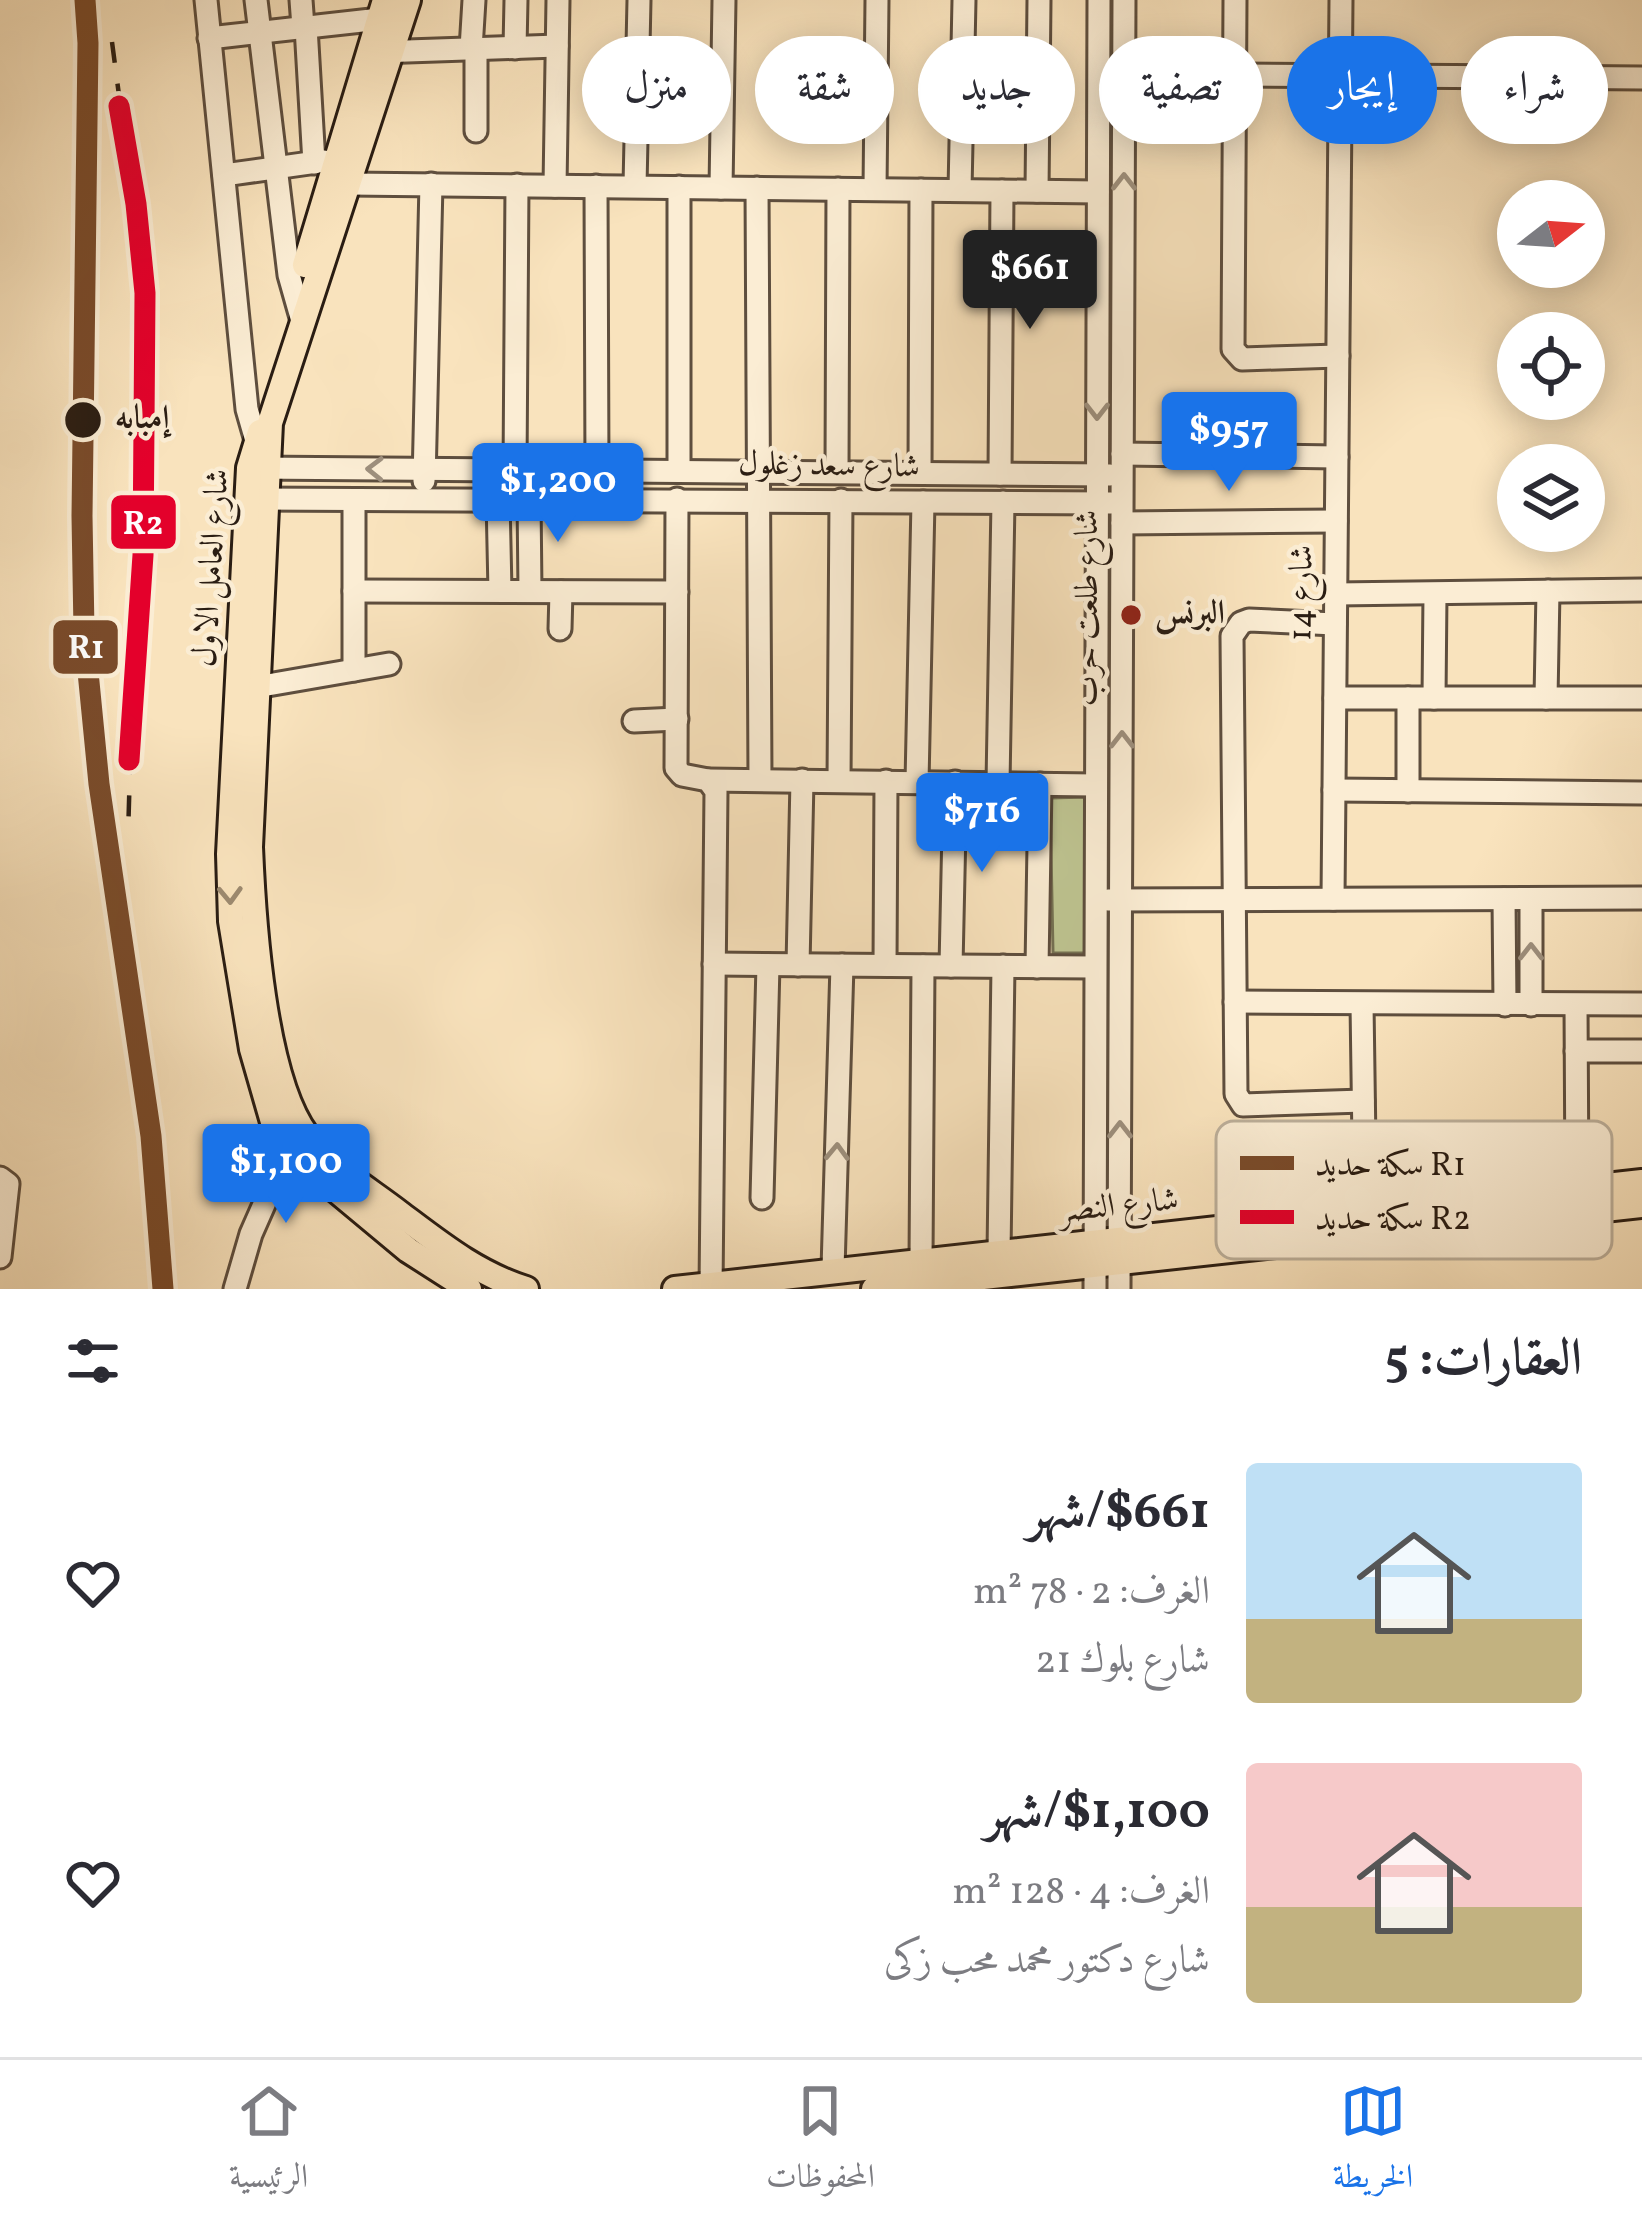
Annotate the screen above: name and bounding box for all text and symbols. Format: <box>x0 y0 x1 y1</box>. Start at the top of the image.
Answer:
chip: منزل <box>582 36 731 144</box>
chip: شقة <box>755 36 894 144</box>
chip: جديد <box>918 36 1075 144</box>
chip: تصفية <box>1099 36 1263 144</box>
chip: إيجار <box>1287 36 1437 144</box>
chip: شراء <box>1461 36 1608 144</box>
one-way arrow <box>1111 172 1137 190</box>
north arrow <box>1497 180 1605 288</box>
map controls <box>1497 180 1605 552</box>
pin: $661 <box>959 230 1101 332</box>
text: $661 <box>990 242 1070 296</box>
button: locate <box>1497 312 1605 420</box>
pin: $957 <box>1158 392 1300 494</box>
place label: إمبابه <box>115 397 172 443</box>
marker: إمبابه <box>62 399 104 441</box>
one-way arrow <box>1084 403 1110 421</box>
text: $957 <box>1189 404 1269 458</box>
street label: شارع سعد زغلول <box>738 442 920 494</box>
pin: $1,200 <box>460 443 656 545</box>
button: layers <box>1497 444 1605 552</box>
text: $1,200 <box>499 455 617 509</box>
one-way arrow <box>365 456 383 482</box>
street label: شارع العامل الاول <box>183 467 245 669</box>
line badge: R2 <box>109 493 178 551</box>
text: R2 <box>123 503 163 549</box>
street label: شارع طلعت حرب <box>1066 510 1114 706</box>
street label: شارع 14 <box>1279 544 1329 642</box>
place label: البرنس <box>1155 592 1225 638</box>
marker: البرنس <box>1118 602 1144 628</box>
line badge: R1 <box>51 618 120 676</box>
text: R1 <box>68 627 104 673</box>
one-way arrow <box>1109 730 1135 748</box>
pin: $716 <box>911 773 1053 875</box>
text: $716 <box>943 785 1021 839</box>
one-way arrow <box>217 886 243 905</box>
one-way arrow <box>1518 942 1544 960</box>
one-way arrow <box>1107 1120 1133 1138</box>
legend <box>1216 1121 1612 1259</box>
pin: $1,100 <box>188 1124 384 1226</box>
text: $1,100 <box>230 1136 342 1190</box>
one-way arrow <box>823 1142 849 1161</box>
text: سكة حديد R1 <box>1315 1144 1466 1190</box>
street label: شارع النصر <box>1054 1178 1181 1238</box>
text: سكة حديد R2 <box>1315 1198 1471 1244</box>
text: العقارات: 5 <box>1385 1325 1582 1396</box>
icon: filters <box>60 1328 126 1394</box>
text: $661/شهر <box>1027 1478 1210 1549</box>
icon: home <box>1342 1511 1486 1655</box>
icon: heart <box>60 1550 126 1616</box>
text: الغرف: 2 · 78 m² <box>973 1566 1210 1620</box>
text: شارع بلوك 21 <box>1035 1635 1210 1689</box>
text: $1,100/شهر <box>984 1778 1210 1849</box>
icon: home <box>1342 1811 1486 1955</box>
icon: heart <box>60 1850 126 1916</box>
text: الغرف: 4 · 128 m² <box>953 1866 1210 1920</box>
text: شارع دكتور محمد محب زكى <box>884 1935 1210 1989</box>
tab: الرئيسية <box>229 2078 308 2208</box>
tab: المحفوظات <box>766 2078 875 2208</box>
tab: الخريطة <box>1333 2078 1413 2208</box>

